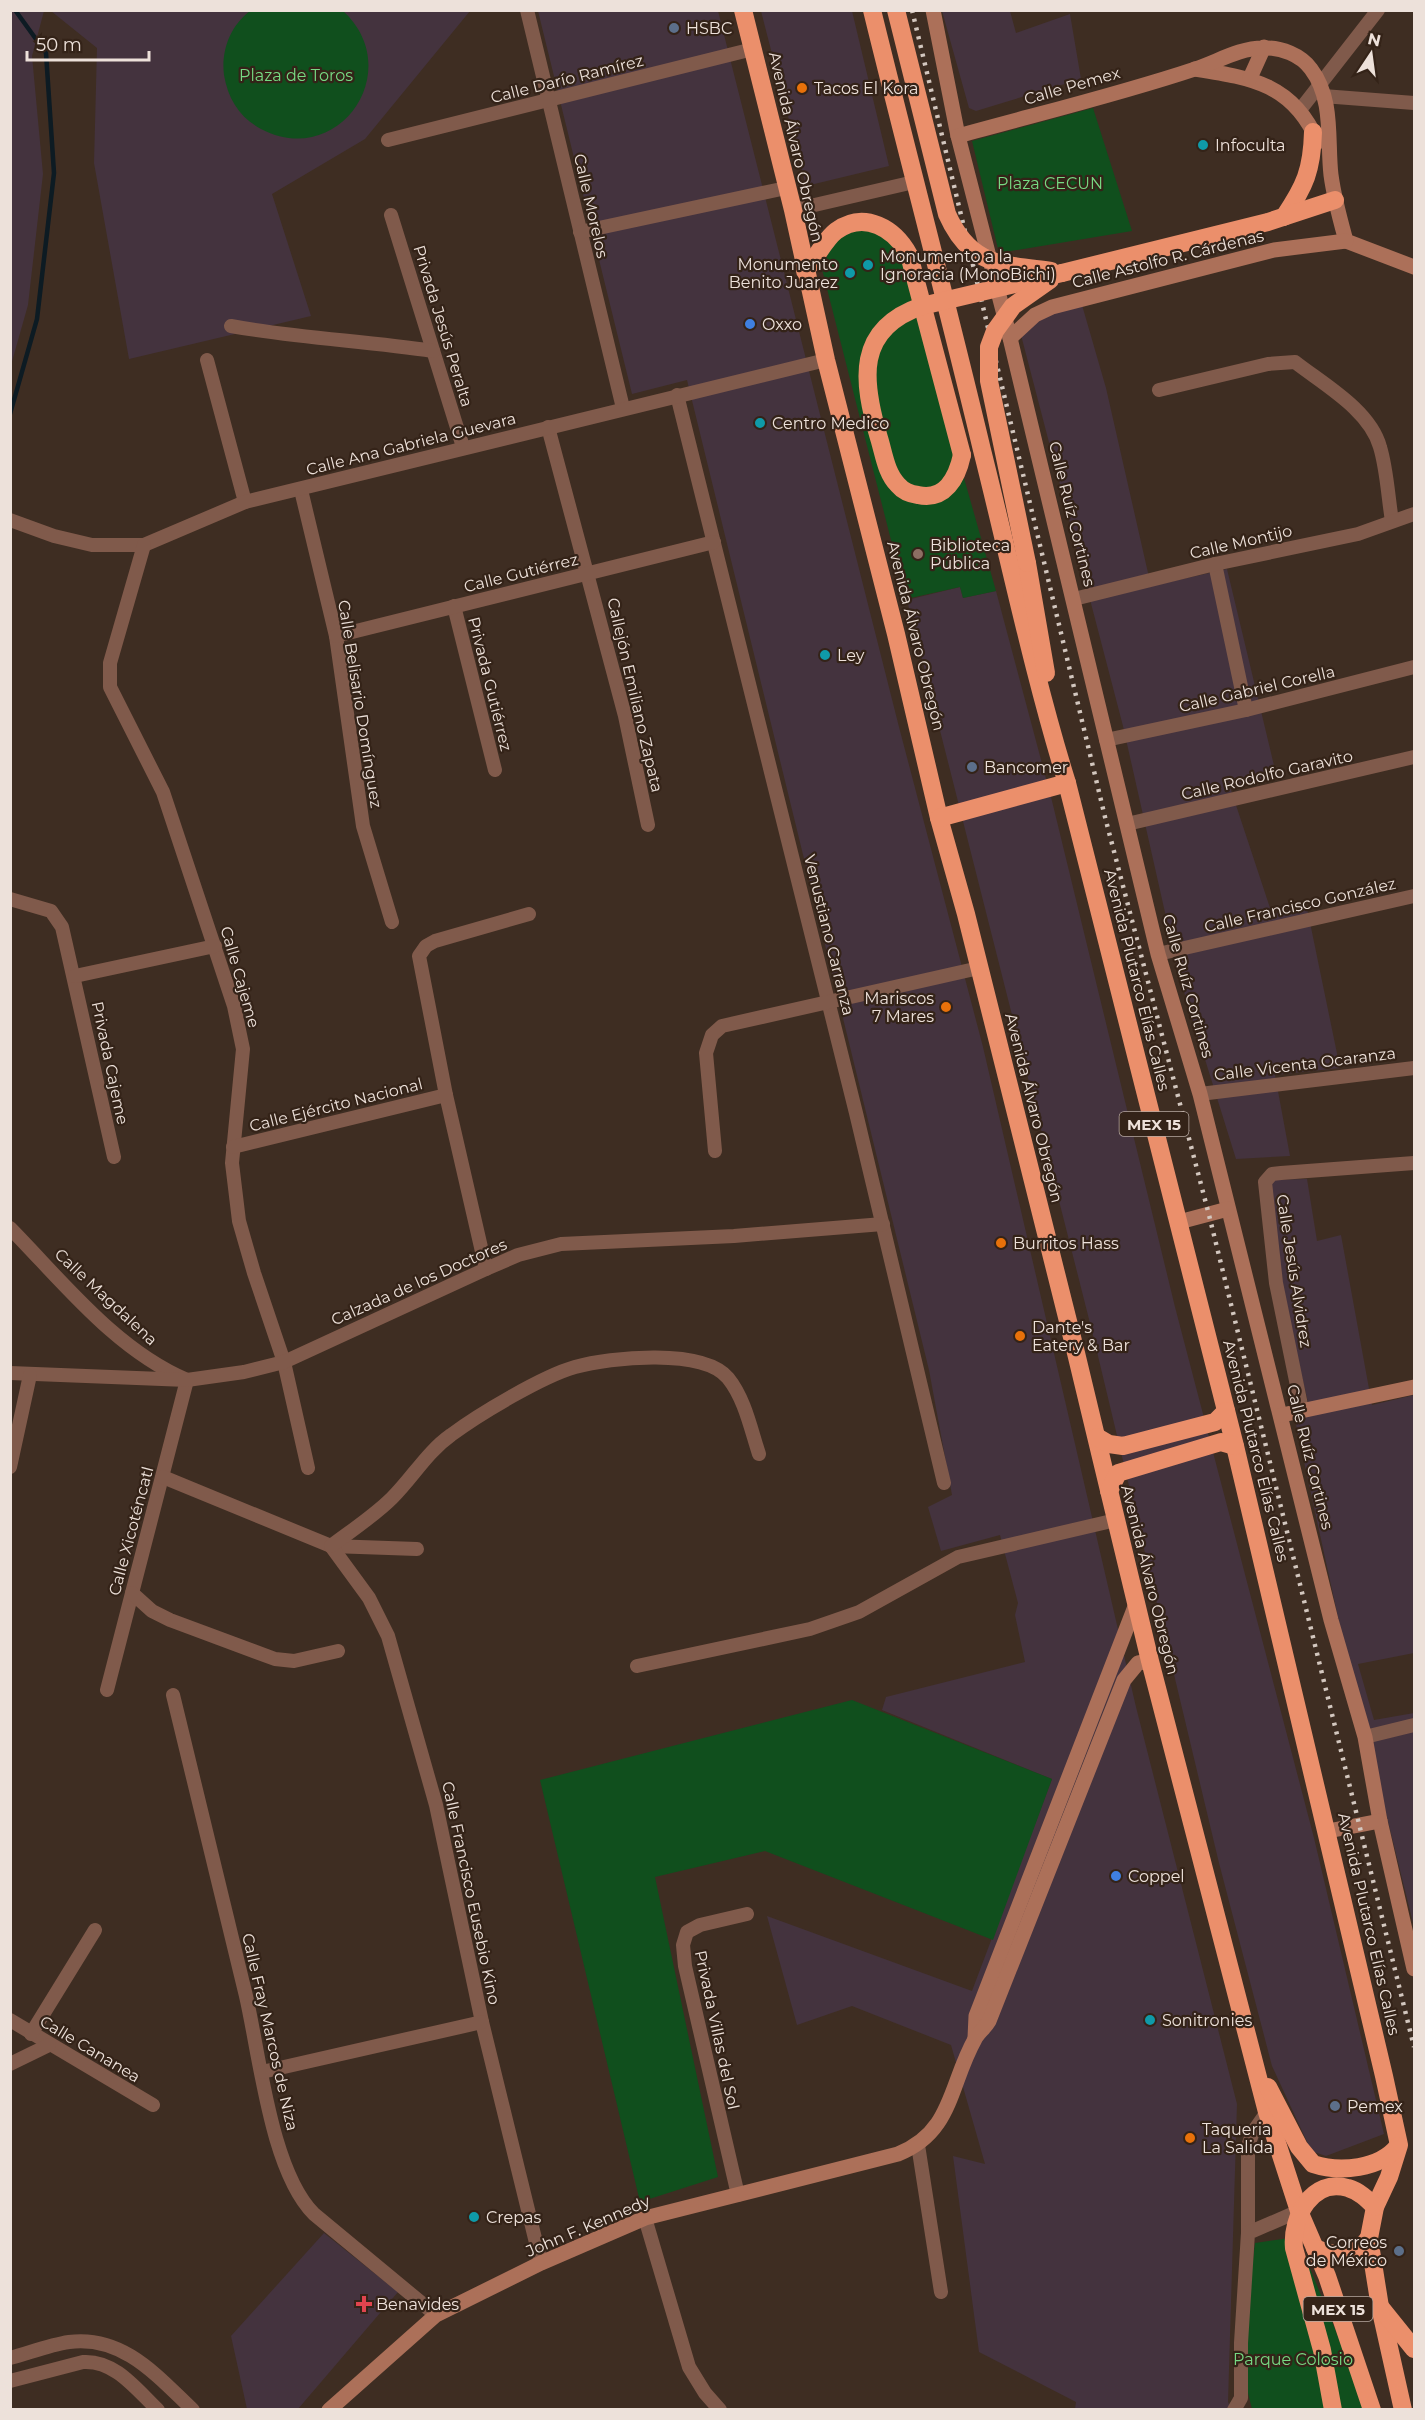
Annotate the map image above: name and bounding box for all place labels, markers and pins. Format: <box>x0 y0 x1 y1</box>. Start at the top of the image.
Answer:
place label: HSBC <box>686 19 732 38</box>
marker: HSBC <box>667 21 681 35</box>
place label: Tacos El Kora <box>814 79 919 98</box>
marker: Tacos El Kora <box>795 81 809 95</box>
place label: Infoculta <box>1215 136 1286 155</box>
marker: Infoculta <box>1196 138 1210 152</box>
place label: Monumento a la Ignoracia (MonoBichi) <box>880 247 1056 284</box>
place label: Monumento Benito Juarez <box>729 255 838 292</box>
marker: Monumento a la Ignoracia (MonoBichi) <box>861 258 875 272</box>
marker: Monumento Benito Juarez <box>843 266 857 280</box>
place label: Oxxo <box>762 315 802 334</box>
marker: Oxxo <box>743 317 757 331</box>
place label: Centro Medico <box>772 414 889 433</box>
marker: Centro Medico <box>753 416 767 430</box>
place label: Biblioteca Pública <box>930 536 1010 573</box>
marker: Biblioteca Pública <box>911 547 925 561</box>
place label: Ley <box>837 646 865 665</box>
marker: Ley <box>818 648 832 662</box>
place label: Bancomer <box>984 758 1068 777</box>
marker: Bancomer <box>965 760 979 774</box>
place label: Mariscos 7 Mares <box>864 989 934 1026</box>
marker: Mariscos 7 Mares <box>939 1000 953 1014</box>
place label: Burritos Hass <box>1013 1234 1119 1253</box>
marker: Burritos Hass <box>994 1236 1008 1250</box>
place label: Dante's Eatery & Bar <box>1032 1318 1130 1355</box>
marker: Dante's Eatery & Bar <box>1013 1329 1027 1343</box>
place label: Coppel <box>1128 1867 1185 1886</box>
marker: Coppel <box>1109 1869 1123 1883</box>
place label: Sonitronies <box>1162 2011 1252 2030</box>
marker: Sonitronies <box>1143 2013 1157 2027</box>
place label: Pemex <box>1347 2097 1403 2116</box>
marker: Pemex <box>1328 2099 1342 2113</box>
place label: Taqueria La Salida <box>1202 2120 1273 2157</box>
marker: Taqueria La Salida <box>1183 2131 1197 2145</box>
place label: Crepas <box>486 2208 541 2227</box>
marker: Crepas <box>467 2210 481 2224</box>
place label: Correos de México <box>1306 2233 1387 2270</box>
marker: Correos de México <box>1392 2244 1406 2258</box>
place label: Benavides <box>376 2295 459 2314</box>
marker: Benavides <box>357 2297 371 2311</box>

